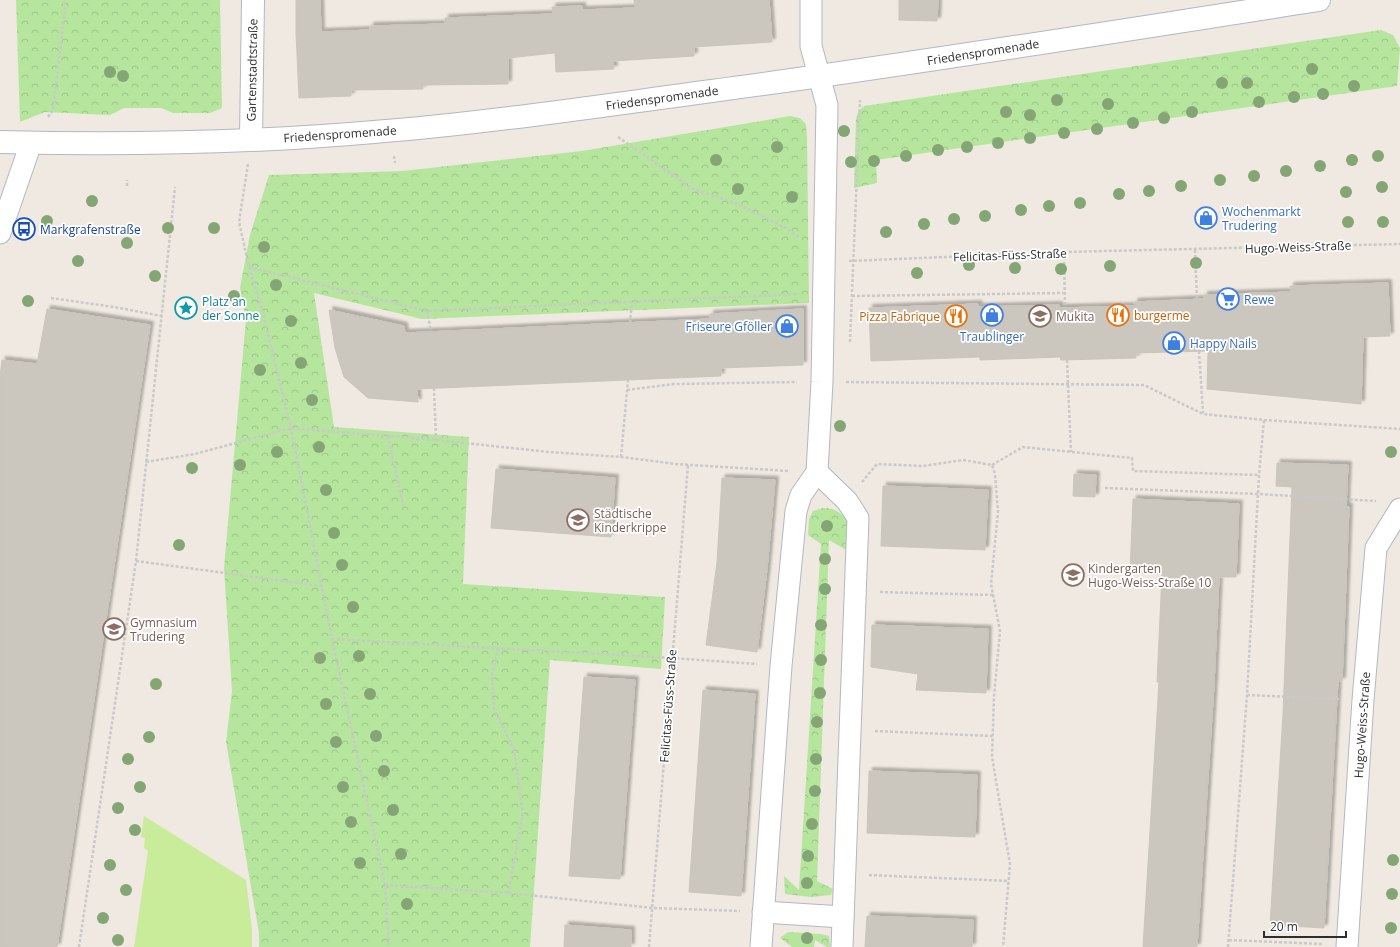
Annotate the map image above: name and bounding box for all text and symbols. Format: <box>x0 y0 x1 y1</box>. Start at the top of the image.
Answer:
street label: Gartenstadtstraße <box>243 18 261 122</box>
street label: Friedenspromenade <box>926 35 1041 69</box>
street label: Friedenspromenade <box>605 82 720 114</box>
street label: Friedenspromenade <box>283 122 397 146</box>
place label: Wochenmarkt Trudering <box>1222 203 1301 234</box>
shop icon: Wochenmarkt Trudering <box>1193 205 1219 231</box>
bus stop icon: Markgrafenstraße <box>11 216 37 242</box>
place label: Markgrafenstraße <box>40 221 141 238</box>
street label: Hugo-Weiss-Straße <box>1244 237 1352 257</box>
street label: Felicitas-Füss-Straße <box>953 245 1067 265</box>
supermarket icon: Rewe <box>1215 286 1241 312</box>
place label: Rewe <box>1244 291 1274 308</box>
place label: Platz an der Sonne <box>202 293 260 324</box>
place icon: Platz an der Sonne <box>173 295 199 321</box>
shop icon: Traublinger <box>979 302 1005 328</box>
restaurant icon: burgerme <box>1105 302 1131 328</box>
restaurant icon: Pizza Fabrique <box>943 303 969 329</box>
school or university icon: Mukita <box>1027 303 1053 329</box>
place label: burgerme <box>1134 307 1190 324</box>
place label: Pizza Fabrique <box>859 308 940 325</box>
place label: Mukita <box>1056 308 1094 325</box>
shop icon: Friseure Gföller <box>774 313 800 339</box>
place label: Friseure Gföller <box>686 318 772 335</box>
place label: Traublinger <box>960 328 1024 345</box>
shop icon: Happy Nails <box>1161 330 1187 356</box>
place label: Happy Nails <box>1190 335 1257 352</box>
place label: Städtische Kinderkrippe <box>594 505 667 536</box>
school or university icon: Städtische Kinderkrippe <box>565 507 591 533</box>
place label: Kindergarten Hugo-Weiss-Straße 10 <box>1088 560 1212 591</box>
school or university icon: Kindergarten Hugo-Weiss-Straße 10 <box>1060 562 1086 588</box>
place label: Gymnasium Trudering <box>130 614 197 645</box>
school or university icon: Gymnasium Trudering <box>101 616 127 642</box>
street label: Felicitas-Füss-Straße <box>656 648 680 763</box>
street label: Hugo-Weiss-Straße <box>1350 671 1374 779</box>
scale bar <box>1264 913 1346 939</box>
text: 20 m <box>1270 918 1298 935</box>

